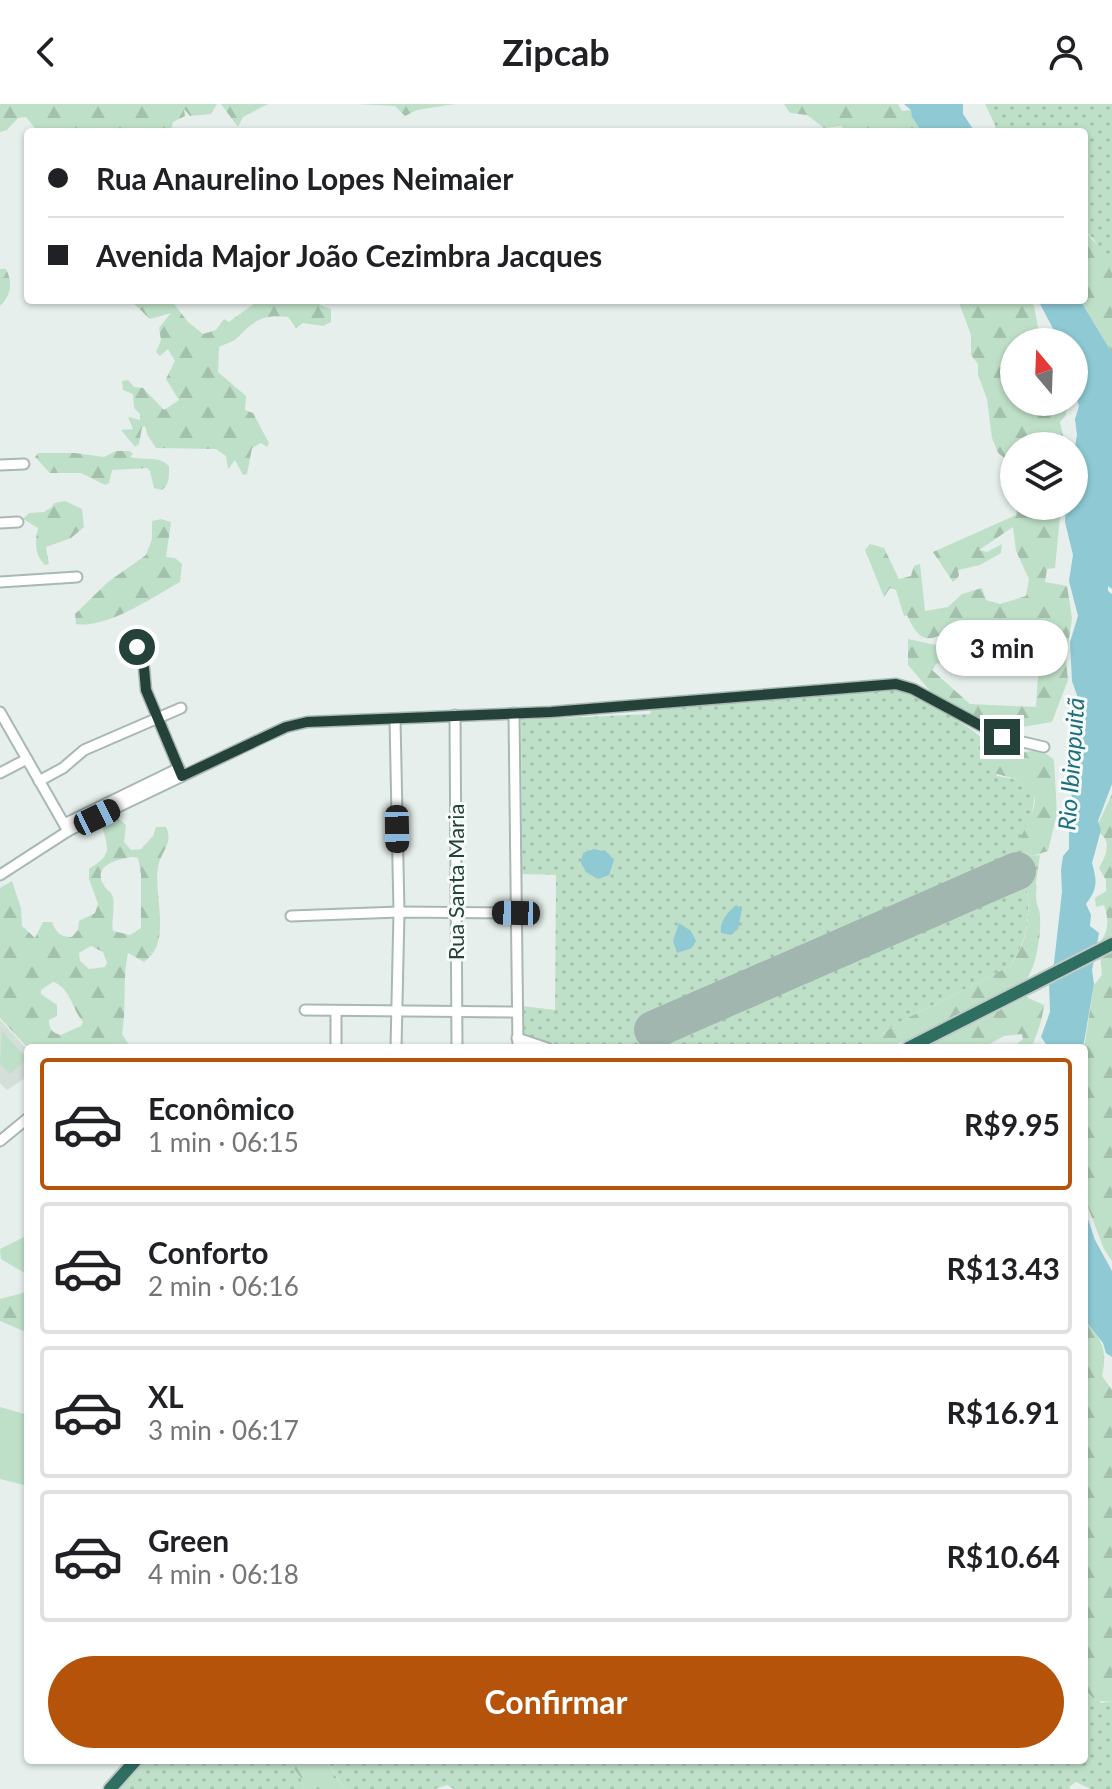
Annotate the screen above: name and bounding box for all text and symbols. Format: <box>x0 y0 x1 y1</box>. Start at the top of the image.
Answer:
icon: back <box>24 30 68 74</box>
text: Zipcab <box>502 30 610 74</box>
icon: person <box>1044 30 1088 74</box>
text: Rua Anaurelino Lopes Neimaier <box>96 160 513 196</box>
text: Avenida Major João Cezimbra Jacques <box>96 237 602 273</box>
north arrow <box>1000 328 1088 416</box>
map controls <box>1000 328 1088 520</box>
button: layers <box>1000 432 1088 520</box>
callout: 3 min <box>936 621 1068 677</box>
route start <box>119 629 155 665</box>
text: 3 min <box>970 632 1034 664</box>
water label: Rio Ibirapuitã <box>1051 696 1090 831</box>
route end <box>984 719 1020 755</box>
car <box>70 796 124 838</box>
street label: Rua Santa Maria <box>442 804 469 960</box>
car <box>385 805 409 853</box>
car <box>492 901 540 925</box>
icon: car <box>52 1088 124 1160</box>
text: Econômico <box>148 1090 294 1126</box>
text: R$9.95 <box>964 1106 1060 1142</box>
text: 1 min · 06:15 <box>148 1126 299 1158</box>
icon: car <box>52 1232 124 1304</box>
text: Conforto <box>148 1234 268 1270</box>
text: R$13.43 <box>947 1250 1060 1286</box>
text: 2 min · 06:16 <box>148 1270 299 1302</box>
icon: car <box>52 1376 124 1448</box>
text: XL <box>148 1378 184 1414</box>
text: R$16.91 <box>947 1394 1060 1430</box>
text: 3 min · 06:17 <box>148 1414 299 1446</box>
icon: car <box>52 1520 124 1592</box>
text: Green <box>148 1522 229 1558</box>
text: R$10.64 <box>947 1538 1060 1574</box>
text: 4 min · 06:18 <box>148 1558 299 1590</box>
button: Confirmar <box>48 1656 1064 1748</box>

